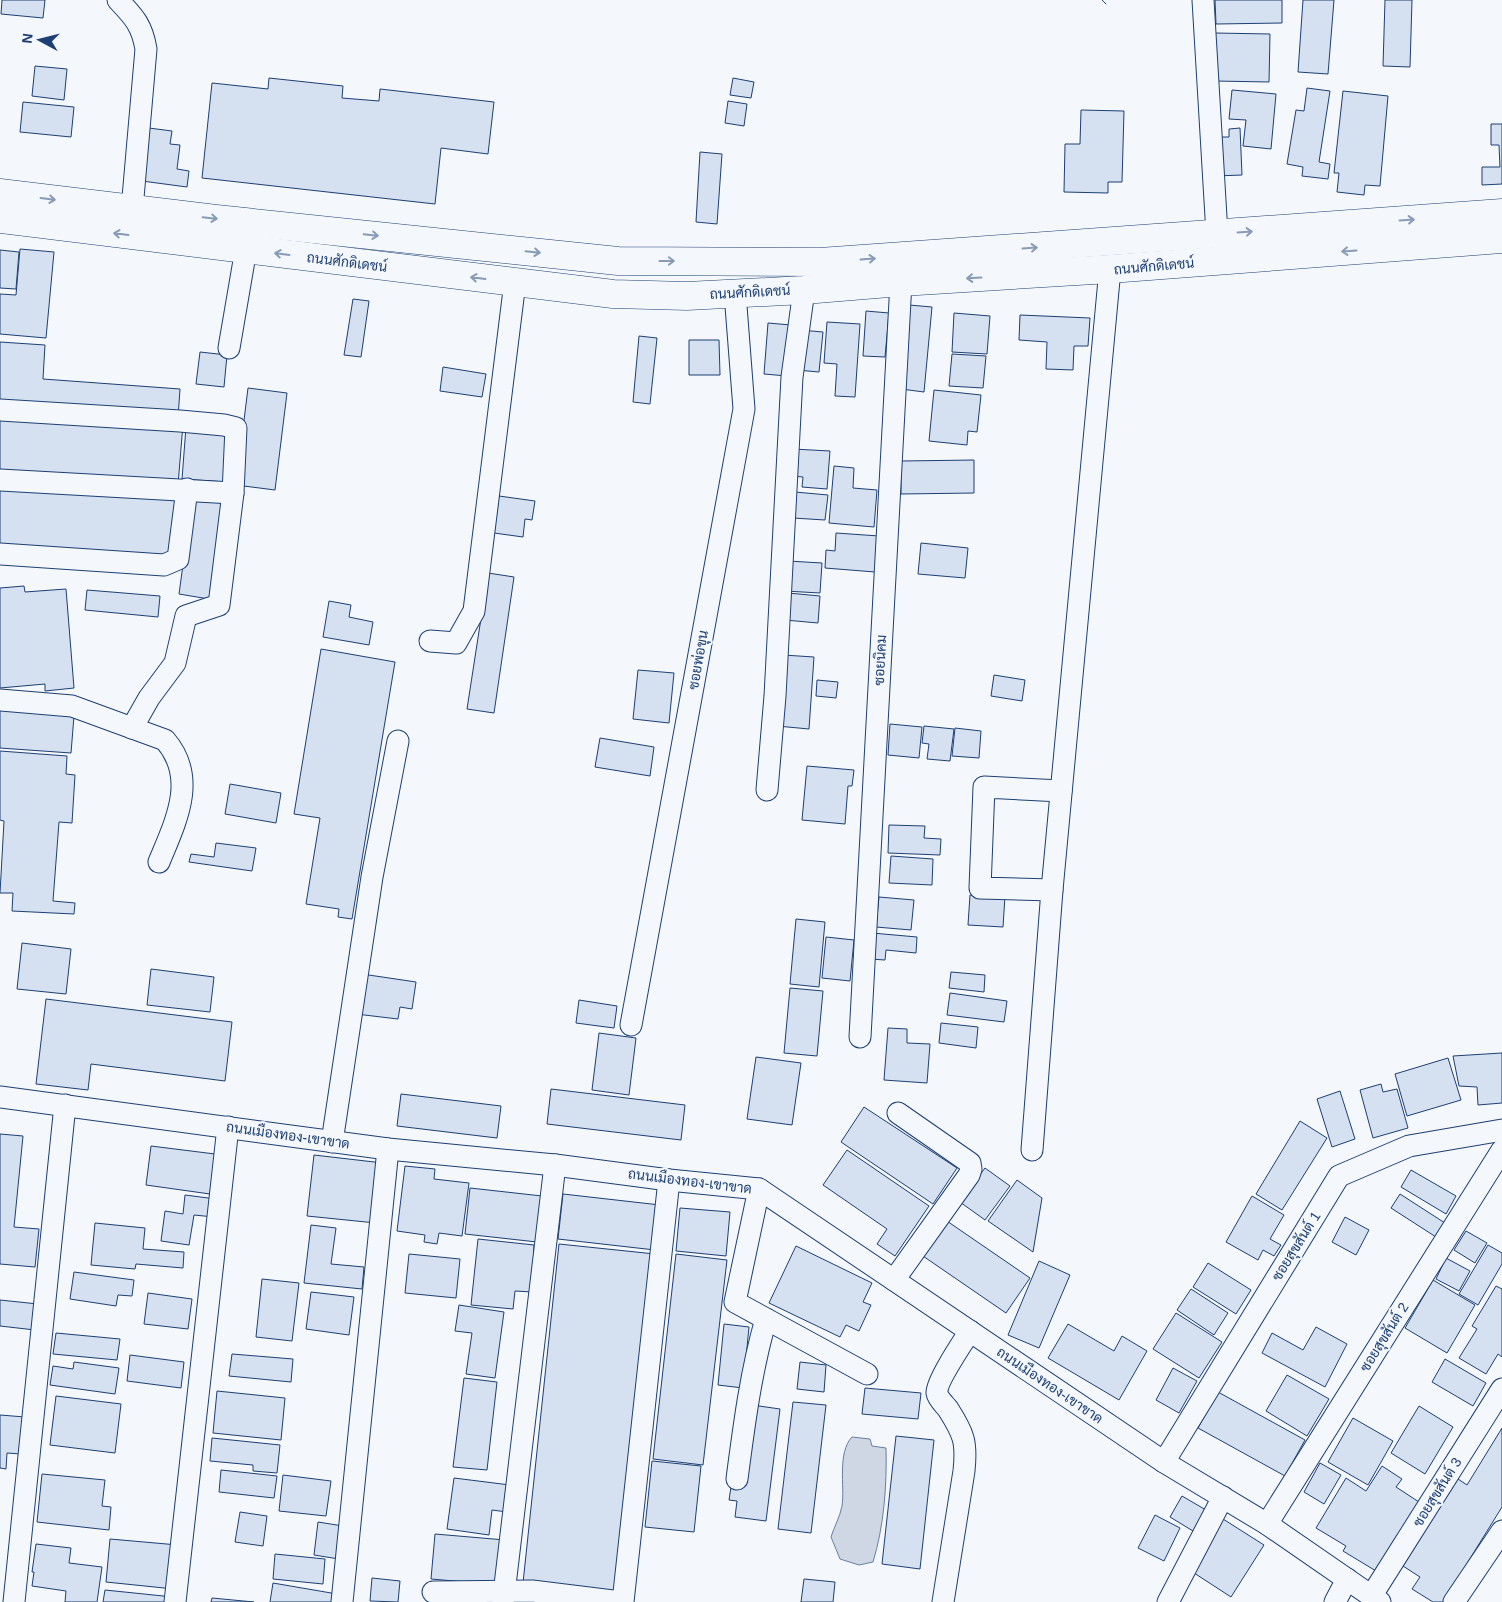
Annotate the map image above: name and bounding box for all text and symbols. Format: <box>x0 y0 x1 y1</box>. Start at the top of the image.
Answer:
north arrow <box>15 15 65 65</box>
text: N <box>19 32 36 44</box>
one-way arrow <box>40 194 56 204</box>
one-way arrow <box>201 213 217 223</box>
one-way arrow <box>1398 215 1414 225</box>
one-way arrow <box>1236 228 1252 237</box>
one-way arrow <box>113 229 129 239</box>
one-way arrow <box>363 230 379 240</box>
one-way arrow <box>1022 243 1038 252</box>
one-way arrow <box>1341 246 1357 255</box>
one-way arrow <box>525 247 541 257</box>
street label: ถนนศักดิเดชน์ <box>306 248 388 275</box>
one-way arrow <box>274 249 290 259</box>
one-way arrow <box>860 254 876 263</box>
street label: ถนนศักดิเดชน์ <box>1113 254 1195 277</box>
one-way arrow <box>658 256 674 266</box>
one-way arrow <box>470 273 486 283</box>
one-way arrow <box>967 273 983 282</box>
street label: ถนนศักดิเดชน์ <box>709 281 791 302</box>
street label: ซอยพ่อขุน <box>685 629 713 691</box>
street label: ซอยนิคม <box>871 634 889 686</box>
street label: ถนนเมืองทอง-เขาขาด <box>225 1117 351 1152</box>
street label: ถนนเมืองทอง-เขาขาด <box>627 1164 753 1197</box>
street label: ซอยสุขสันต์ 1 <box>1268 1208 1325 1285</box>
street label: ซอยสุขสันต์ 2 <box>1356 1299 1413 1376</box>
street label: ถนนเมืองทอง-เขาขาด <box>994 1343 1107 1427</box>
street label: ซอยสุขสันต์ 3 <box>1409 1454 1466 1531</box>

